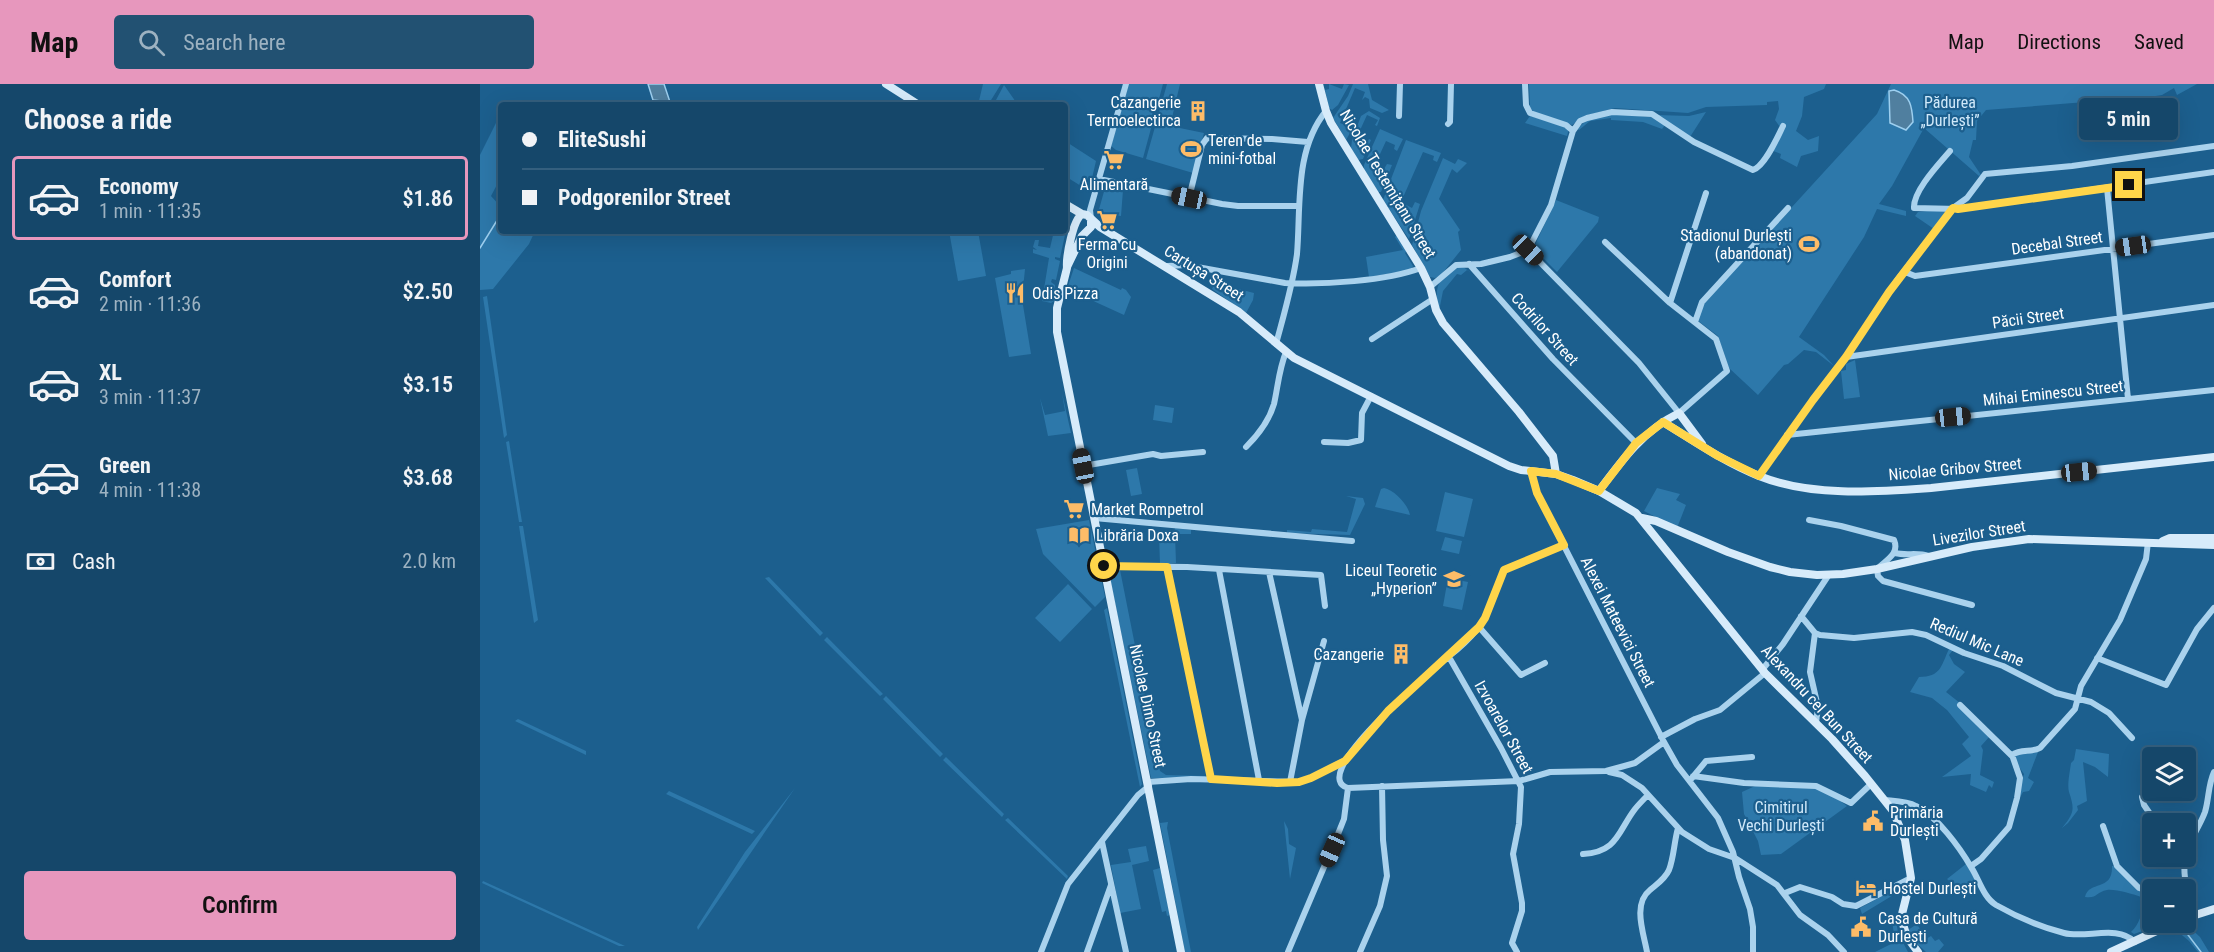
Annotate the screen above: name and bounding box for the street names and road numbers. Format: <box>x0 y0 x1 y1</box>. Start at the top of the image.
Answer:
street label: Nicolae Testemițanu Street <box>1335 106 1440 263</box>
street label: Decebal Street <box>2010 227 2104 259</box>
street label: Cartușa Street <box>1160 241 1248 306</box>
street label: Codrilor Street <box>1507 289 1583 369</box>
street label: Păcii Street <box>1991 304 2065 332</box>
street label: Mihai Eminescu Street <box>1982 376 2124 410</box>
street label: Nicolae Gribov Street <box>1888 454 2023 484</box>
street label: Livezilor Street <box>1931 516 2027 550</box>
street label: Alexei Mateevici Street <box>1577 553 1659 691</box>
street label: Rediul Mic Lane <box>1927 614 2027 670</box>
street label: Alexandru cel Bun Street <box>1757 641 1877 767</box>
street label: Nicolae Dimo Street <box>1126 643 1170 770</box>
street label: Izvoarelor Street <box>1471 677 1538 777</box>

